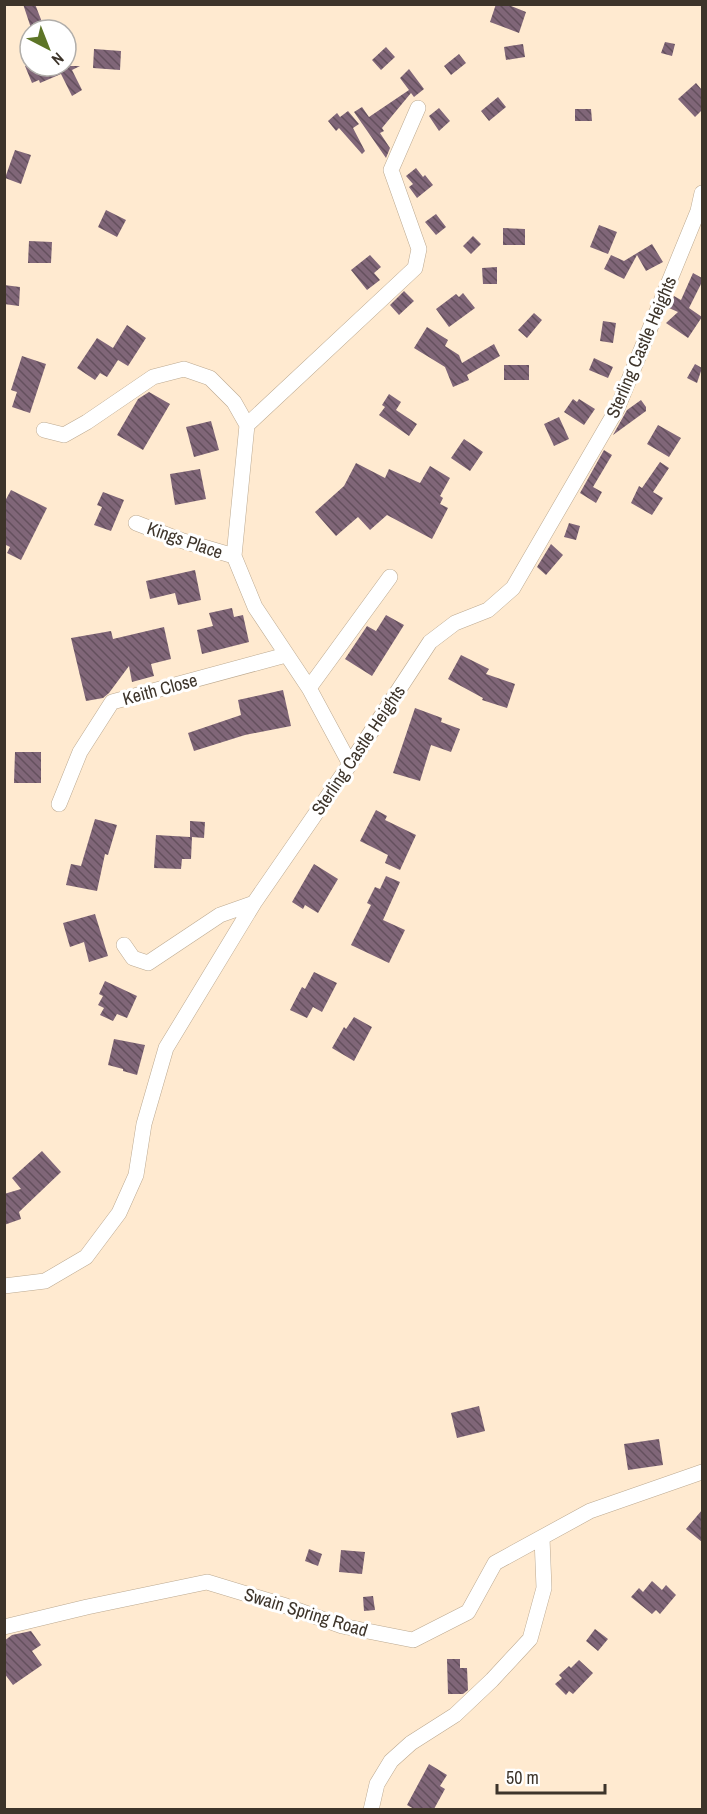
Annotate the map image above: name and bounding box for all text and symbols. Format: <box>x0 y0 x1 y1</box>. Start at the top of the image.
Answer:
north arrow <box>18 18 78 78</box>
text: N <box>47 48 69 70</box>
street label: Sterling Castle Heights <box>600 272 682 422</box>
street label: Kings Place <box>144 515 226 565</box>
street label: Keith Close <box>120 667 200 711</box>
street label: Sterling Castle Heights <box>305 680 411 820</box>
street label: Swain Spring Road <box>241 1581 371 1643</box>
scale bar <box>497 1757 605 1795</box>
text: 50 m <box>506 1765 539 1790</box>

